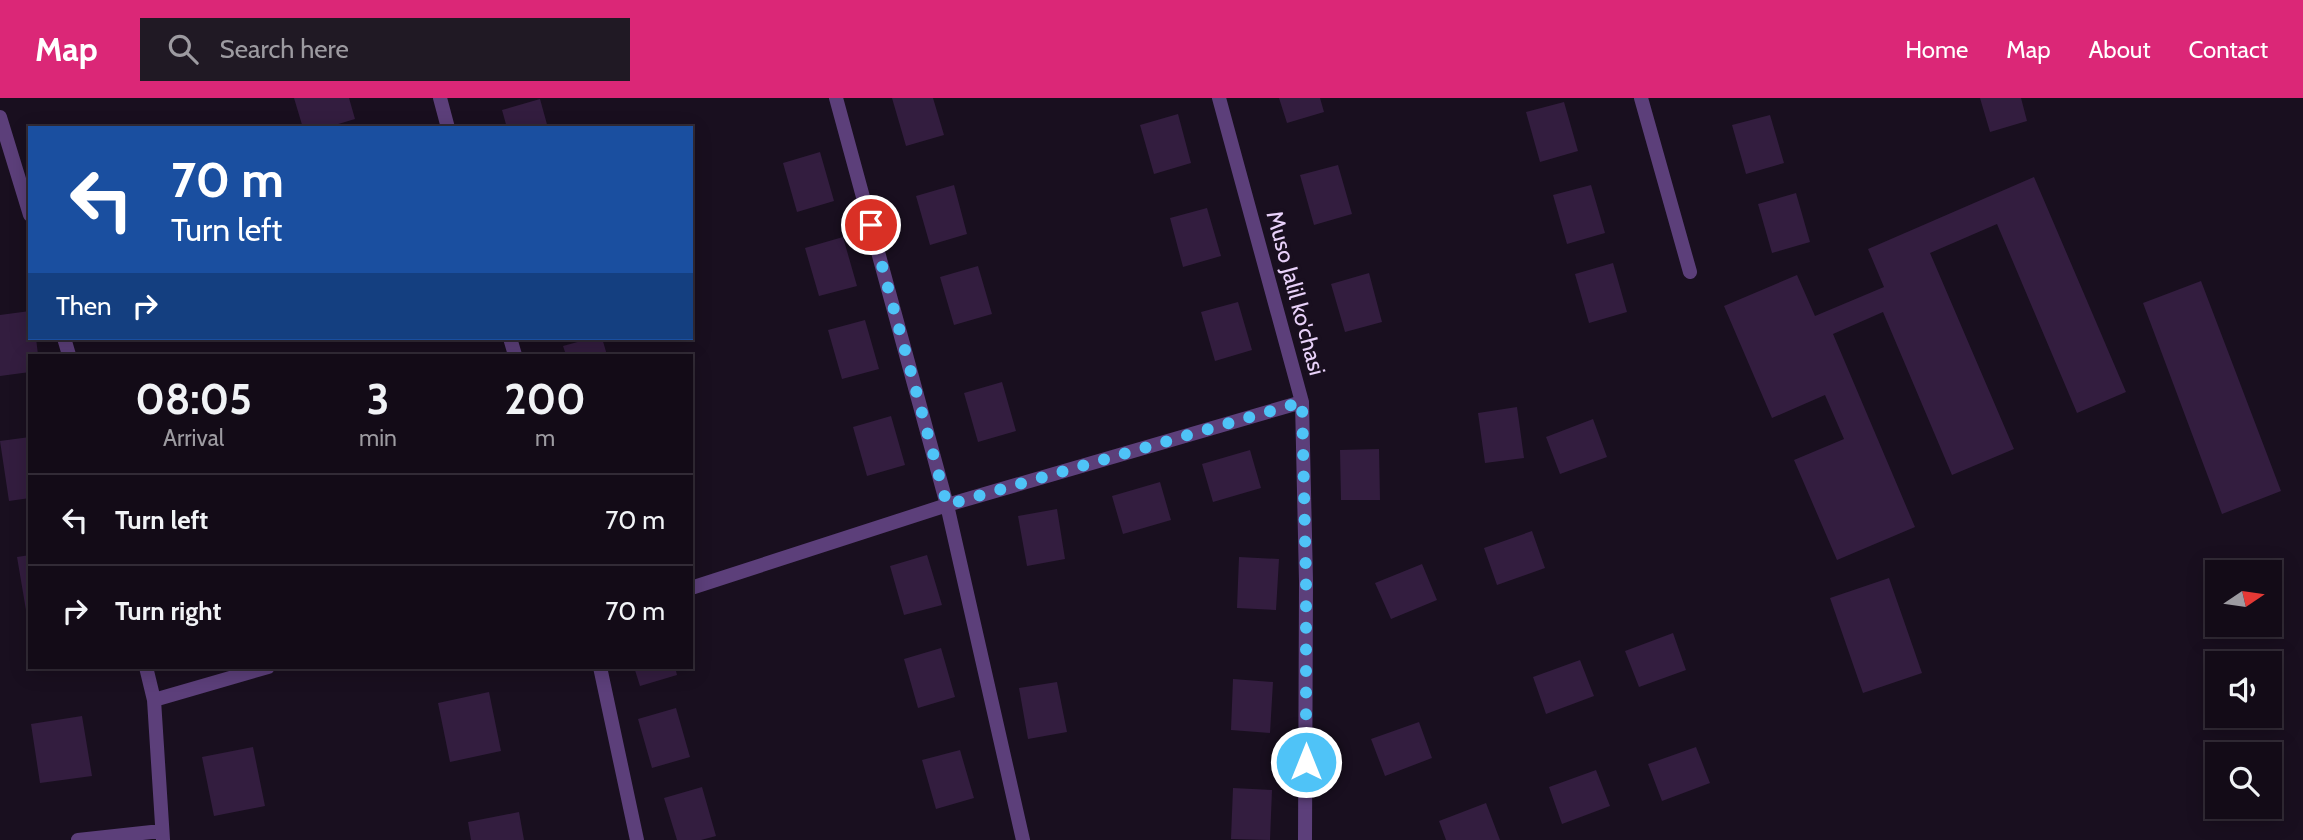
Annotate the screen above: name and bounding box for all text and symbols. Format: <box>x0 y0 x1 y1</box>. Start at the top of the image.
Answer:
search box <box>140 18 630 81</box>
text: Map <box>35 29 98 69</box>
icon: search <box>164 30 202 68</box>
text: Search here <box>220 33 349 65</box>
text: Home <box>1905 35 1968 64</box>
text: Map <box>2006 35 2051 64</box>
text: About <box>2089 35 2151 64</box>
text: Contact <box>2189 35 2268 64</box>
text: 70 m <box>171 150 284 209</box>
icon: left <box>56 154 147 245</box>
pin <box>841 195 901 255</box>
icon: arrive <box>852 206 890 244</box>
street label: Muso Jalil ko'chasi <box>1261 208 1331 378</box>
text: Turn left <box>171 210 282 249</box>
icon: right <box>126 287 164 325</box>
text: Then <box>56 290 112 322</box>
text: 08:05 <box>135 373 252 425</box>
text: 3 <box>367 373 389 425</box>
text: 200 <box>504 373 586 425</box>
text: Arrival <box>163 424 224 452</box>
text: min <box>359 424 397 452</box>
text: m <box>535 424 555 452</box>
icon: left <box>56 501 94 539</box>
text: Turn left <box>115 504 208 536</box>
text: 70 m <box>605 504 665 536</box>
north arrow <box>2205 560 2282 637</box>
map controls <box>2205 560 2282 819</box>
icon: right <box>56 592 94 630</box>
text: Turn right <box>115 595 221 627</box>
text: 70 m <box>605 595 665 627</box>
button: sound <box>2205 651 2282 728</box>
position arrow <box>1269 725 1343 799</box>
button: search <box>2205 742 2282 819</box>

